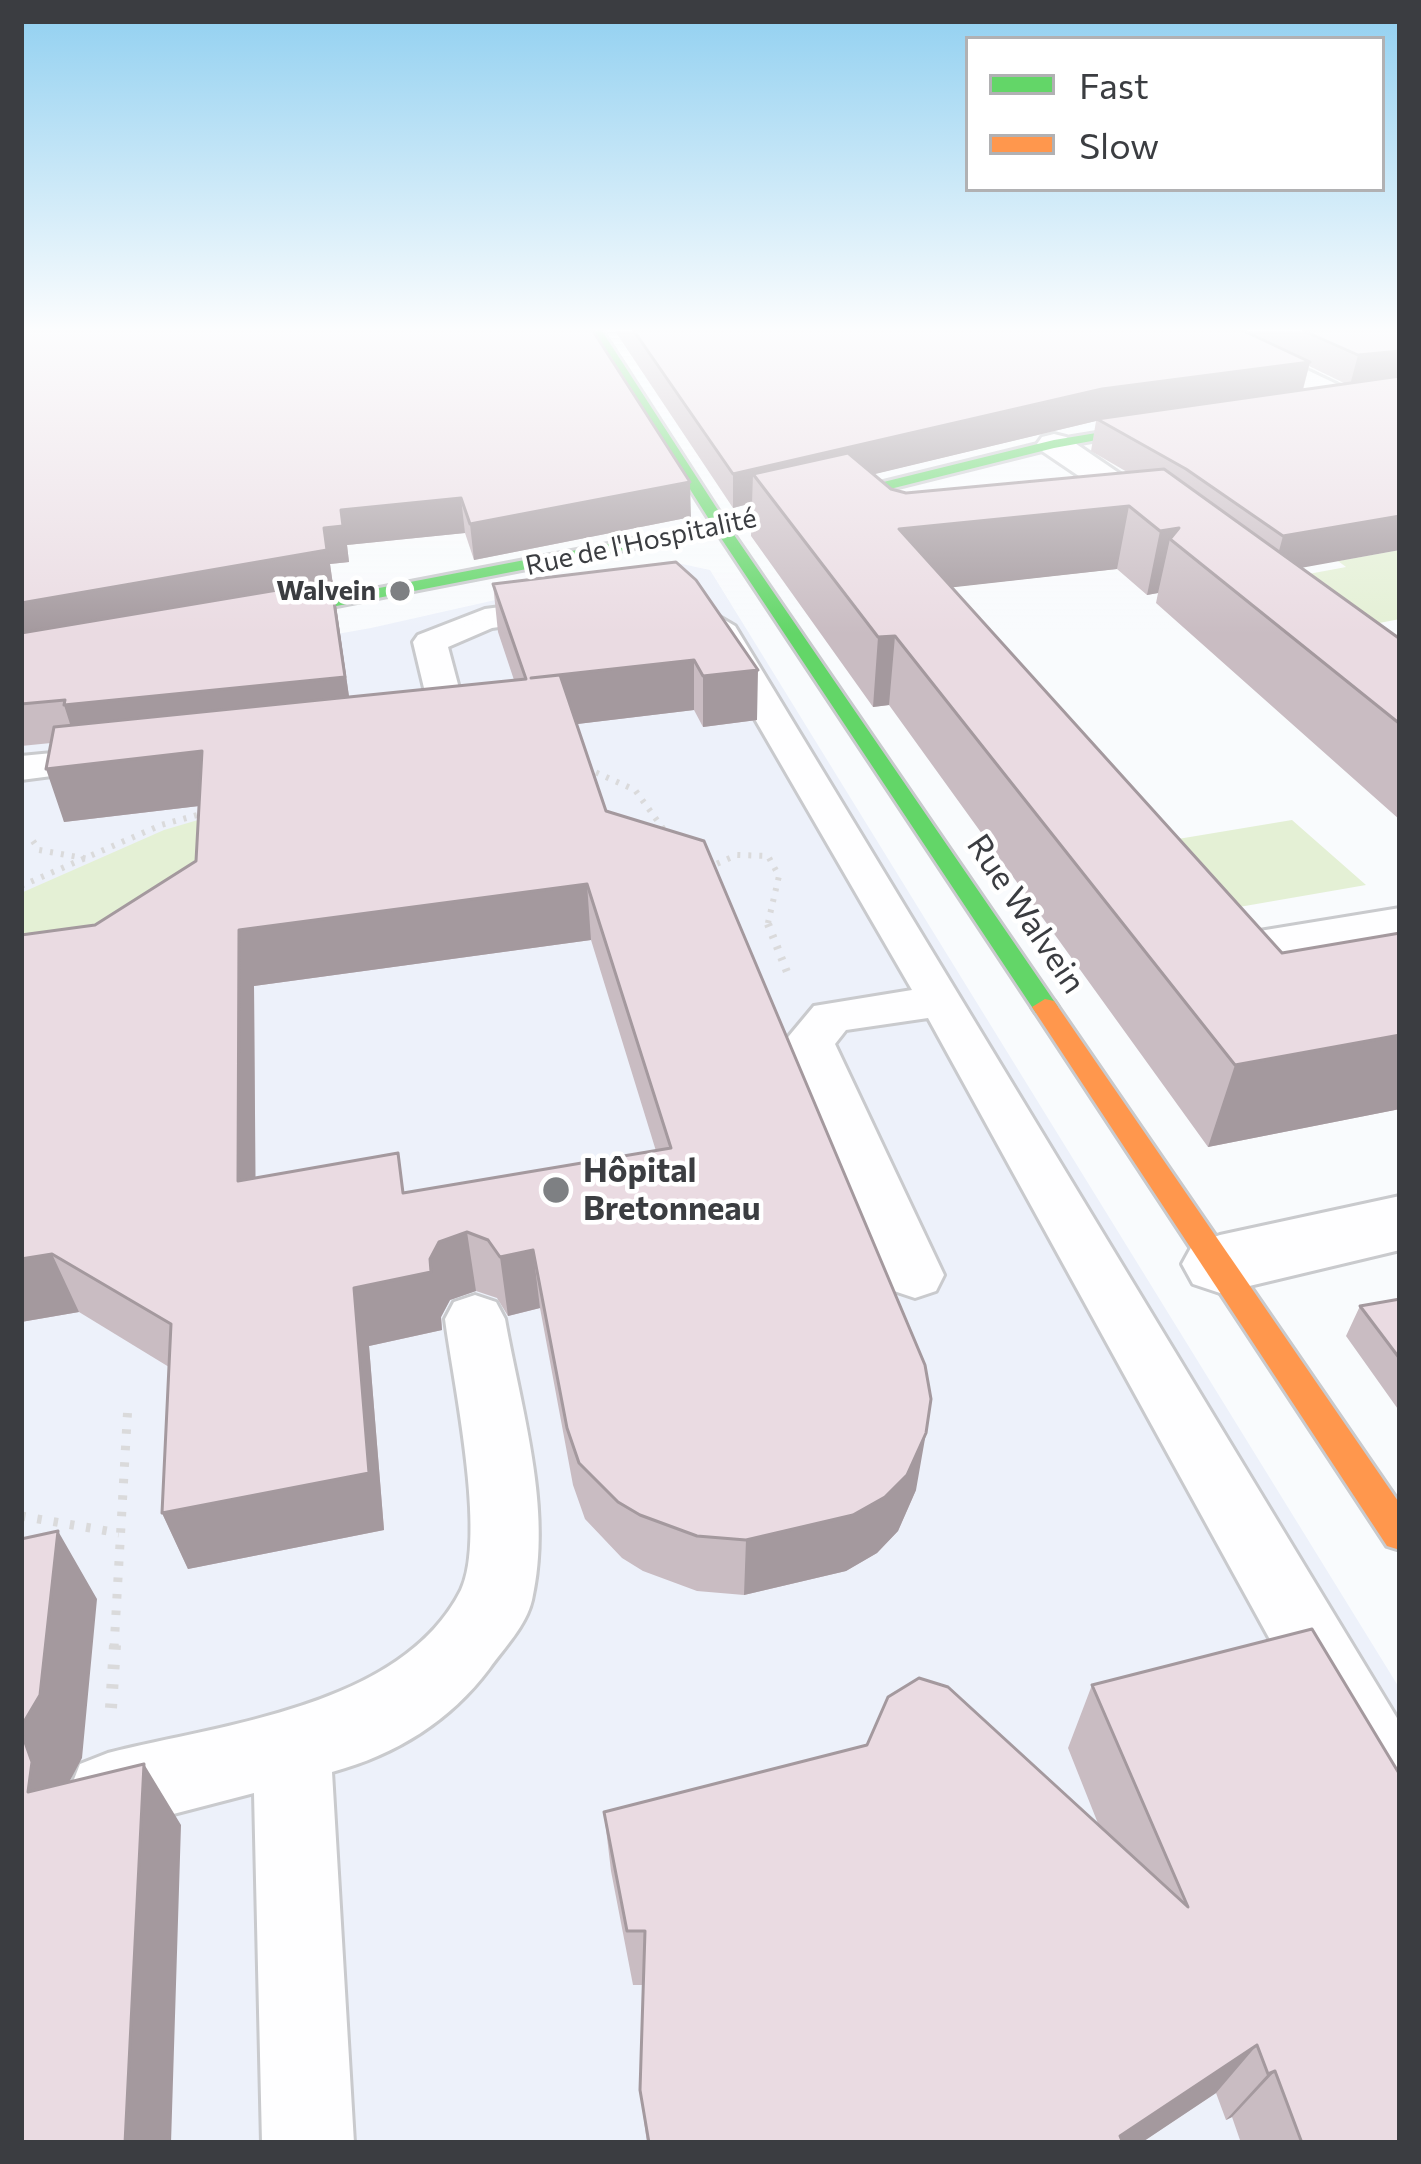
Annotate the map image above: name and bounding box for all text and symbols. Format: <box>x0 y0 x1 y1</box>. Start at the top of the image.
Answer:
legend <box>965 36 1385 192</box>
text: Fast <box>1079 62 1149 106</box>
text: Slow <box>1079 122 1159 166</box>
street label: Rue de l'Hospitalité <box>523 502 759 582</box>
place label: Walvein <box>276 575 376 607</box>
marker: Walvein <box>387 578 413 604</box>
street label: Rue Walvein <box>958 827 1094 1001</box>
place label: Hôpital Bretonneau <box>583 1151 761 1229</box>
marker: Hôpital Bretonneau <box>540 1174 572 1206</box>

